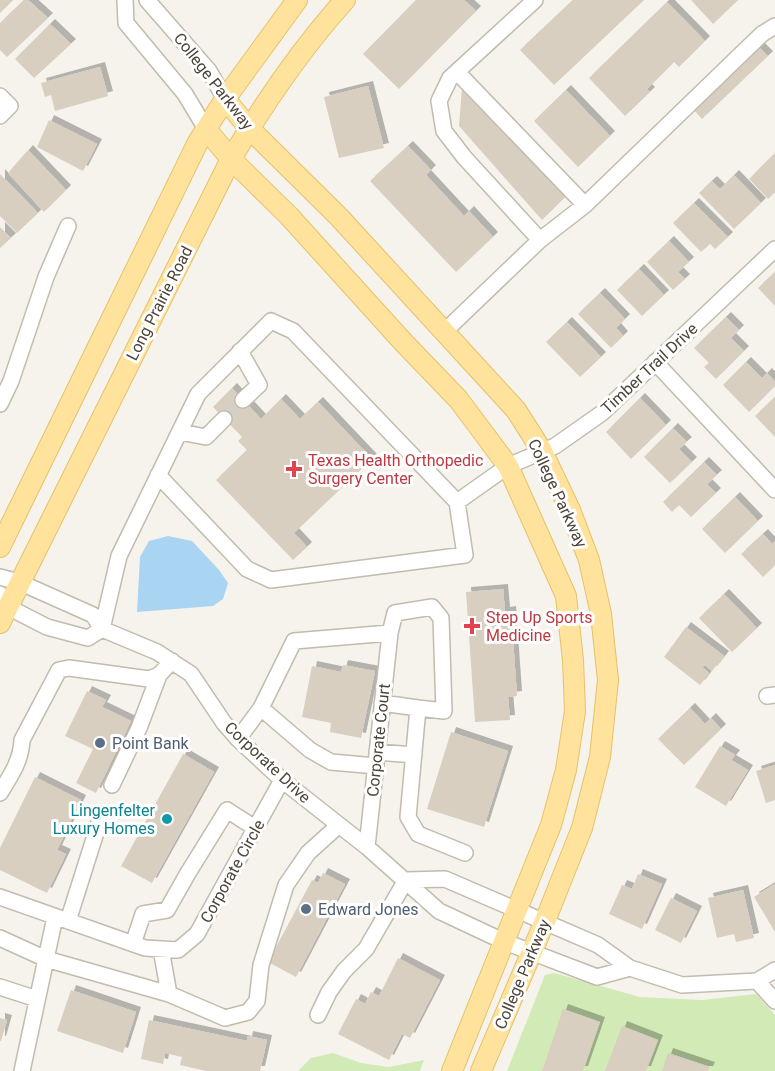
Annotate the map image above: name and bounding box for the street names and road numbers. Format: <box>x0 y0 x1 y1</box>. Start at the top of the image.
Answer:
street label: College Parkway <box>170 29 258 134</box>
street label: Long Prairie Road <box>122 243 196 364</box>
street label: Timber Trail Drive <box>597 319 701 418</box>
street label: College Parkway <box>524 436 591 551</box>
street label: Corporate Court <box>363 682 394 798</box>
street label: Corporate Drive <box>221 718 315 807</box>
street label: Corporate Circle <box>196 816 269 926</box>
street label: College Parkway <box>491 916 554 1032</box>

